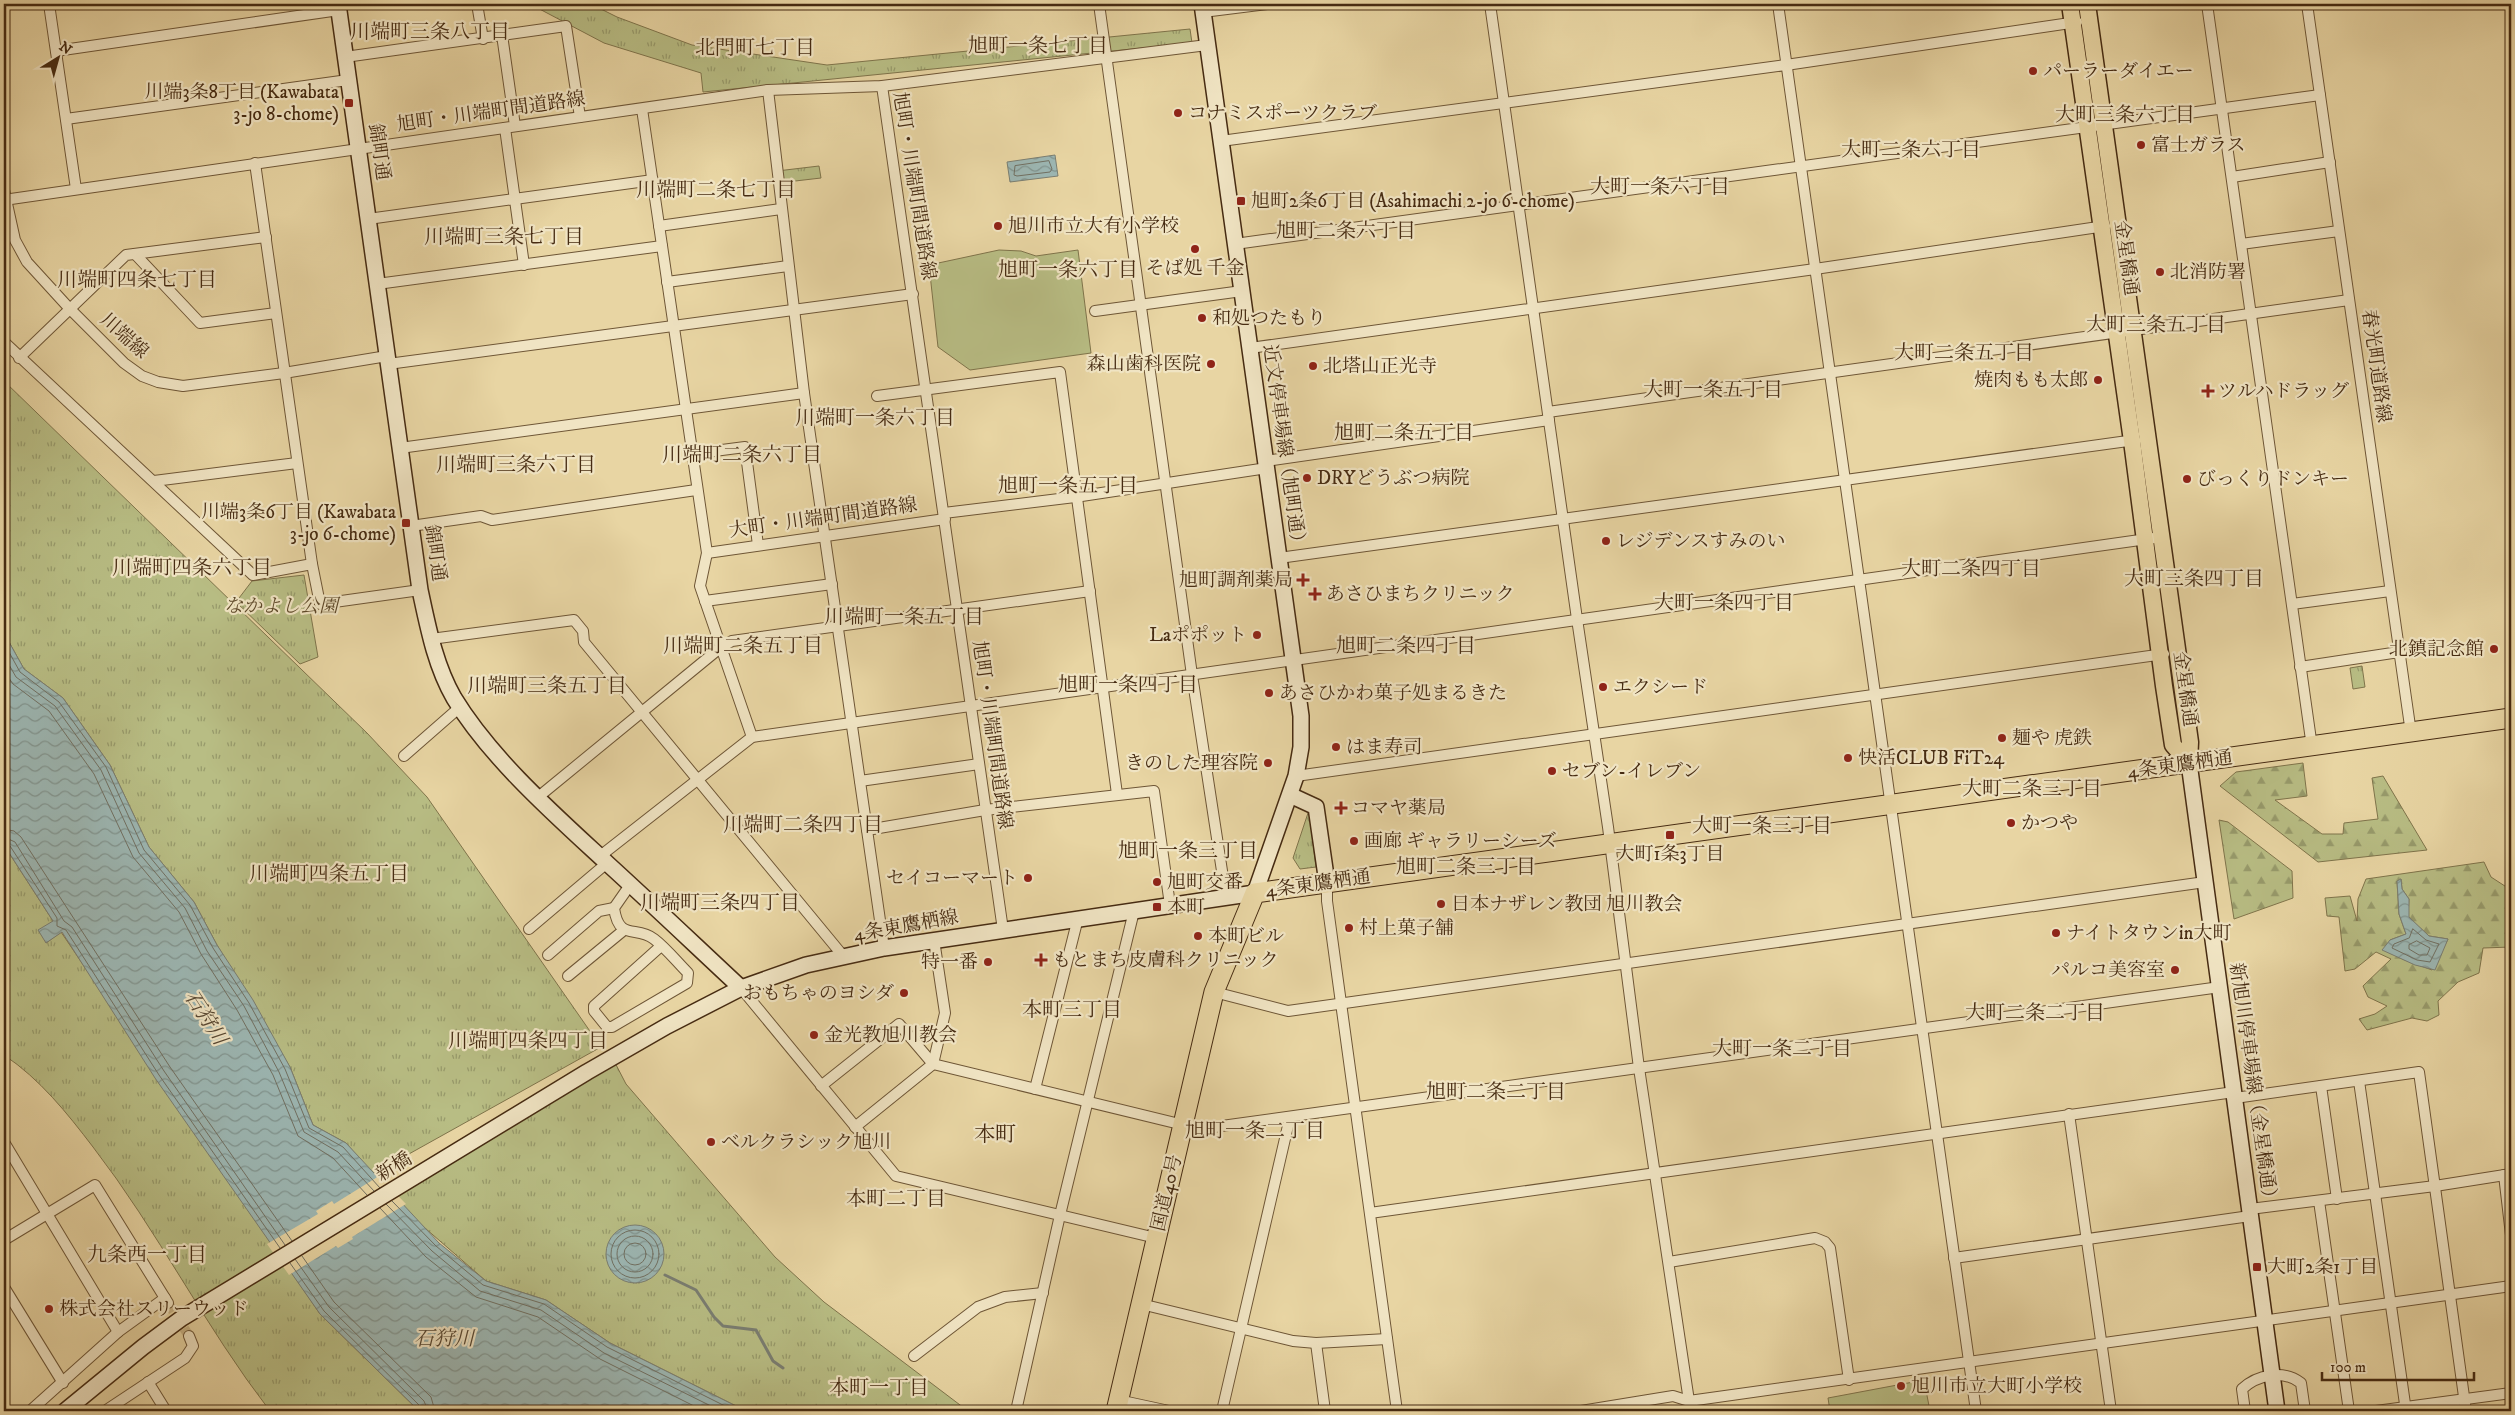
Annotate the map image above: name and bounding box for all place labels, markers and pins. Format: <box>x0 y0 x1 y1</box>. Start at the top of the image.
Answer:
place label: パーラーダイエー <box>2043 60 2194 83</box>
marker: パーラーダイエー <box>2027 65 2039 77</box>
place label: 川端3条8丁目 (Kawabata 3-jo 8-chome) <box>144 81 339 126</box>
marker: 川端3条8丁目 (Kawabata 3-jo 8-chome) <box>343 97 355 109</box>
place label: コナミスポーツクラブ <box>1188 102 1377 125</box>
marker: コナミスポーツクラブ <box>1172 107 1184 119</box>
place label: 富士ガラス <box>2151 134 2245 157</box>
marker: 富士ガラス <box>2135 139 2147 151</box>
place label: 旭町2条6丁目 (Asahimachi 2-jo 6-chome) <box>1251 190 1575 213</box>
marker: 旭町2条6丁目 (Asahimachi 2-jo 6-chome) <box>1235 195 1247 207</box>
place label: 旭川市立大有小学校 <box>1008 215 1179 238</box>
marker: 旭川市立大有小学校 <box>992 220 1004 232</box>
marker: そば処 千金 <box>1189 243 1201 255</box>
place label: そば処 千金 <box>1145 257 1245 280</box>
place label: 北消防署 <box>2170 261 2246 284</box>
marker: 北消防署 <box>2154 266 2166 278</box>
place label: 和処つたもり <box>1212 307 1326 330</box>
marker: 和処つたもり <box>1196 312 1208 324</box>
place label: 森山歯科医院 <box>1087 353 1201 376</box>
place label: 北塔山正光寺 <box>1323 355 1437 378</box>
marker: 森山歯科医院 <box>1205 358 1217 370</box>
marker: 北塔山正光寺 <box>1307 360 1319 372</box>
place label: 焼肉もも太郎 <box>1974 369 2088 392</box>
marker: 焼肉もも太郎 <box>2092 374 2104 386</box>
place label: ツルハドラッグ <box>2218 380 2349 403</box>
marker: ツルハドラッグ <box>2202 385 2214 397</box>
place label: DRYどうぶつ病院 <box>1317 467 1469 490</box>
place label: びっくりドンキー <box>2197 468 2349 491</box>
marker: DRYどうぶつ病院 <box>1301 472 1313 484</box>
marker: びっくりドンキー <box>2181 473 2193 485</box>
place label: 川端3条6丁目 (Kawabata 3-jo 6-chome) <box>201 501 396 546</box>
marker: 川端3条6丁目 (Kawabata 3-jo 6-chome) <box>400 517 412 529</box>
place label: レジデンスすみのい <box>1616 530 1786 553</box>
marker: レジデンスすみのい <box>1600 535 1612 547</box>
place label: 旭町調剤薬局 <box>1179 569 1293 592</box>
marker: 旭町調剤薬局 <box>1297 574 1309 586</box>
place label: あさひまちクリニック <box>1326 583 1515 606</box>
marker: あさひまちクリニック <box>1308 587 1322 601</box>
place label: Laポポット <box>1149 624 1247 647</box>
marker: Laポポット <box>1251 629 1263 641</box>
place label: 北鎮記念館 <box>2389 638 2484 661</box>
marker: 北鎮記念館 <box>2488 643 2500 655</box>
place label: エクシード <box>1613 676 1708 699</box>
marker: エクシード <box>1597 681 1609 693</box>
place label: あさひかわ菓子処まるきた <box>1279 682 1507 705</box>
marker: あさひかわ菓子処まるきた <box>1263 687 1275 699</box>
place label: 麺や 虎鉄 <box>2012 727 2092 750</box>
marker: 麺や 虎鉄 <box>1996 732 2008 744</box>
place label: はま寿司 <box>1346 736 1422 759</box>
marker: はま寿司 <box>1330 741 1342 753</box>
place label: 快活CLUB FiT24 <box>1858 747 2005 770</box>
place label: きのした理容院 <box>1125 752 1258 775</box>
marker: 快活CLUB FiT24 <box>1842 752 1854 764</box>
marker: きのした理容院 <box>1262 757 1274 769</box>
place label: セブン-イレブン <box>1562 760 1701 783</box>
marker: セブン-イレブン <box>1546 765 1558 777</box>
place label: コマヤ薬局 <box>1351 797 1446 820</box>
marker: コマヤ薬局 <box>1335 802 1347 814</box>
place label: かつや <box>2021 812 2078 835</box>
marker: かつや <box>2005 817 2017 829</box>
marker: 大町1条3丁目 <box>1664 829 1676 841</box>
place label: 画廊 ギャラリーシーズ <box>1364 830 1557 853</box>
marker: 画廊 ギャラリーシーズ <box>1348 835 1360 847</box>
place label: 大町1条3丁目 <box>1615 843 1725 866</box>
place label: セイコーマート <box>886 867 1018 890</box>
place label: 旭町交番 <box>1167 871 1243 894</box>
marker: セイコーマート <box>1022 872 1034 884</box>
marker: 旭町交番 <box>1151 876 1163 888</box>
place label: 日本ナザレン教団 旭川教会 <box>1451 893 1682 916</box>
place label: 本町 <box>1167 896 1205 919</box>
marker: 日本ナザレン教団 旭川教会 <box>1435 898 1447 910</box>
marker: 本町 <box>1151 901 1163 913</box>
place label: 村上菓子舗 <box>1359 917 1454 940</box>
marker: 村上菓子舗 <box>1343 922 1355 934</box>
place label: ナイトタウンin大町 <box>2066 922 2232 945</box>
place label: 本町ビル <box>1208 925 1284 948</box>
marker: ナイトタウンin大町 <box>2050 927 2062 939</box>
marker: 本町ビル <box>1192 930 1204 942</box>
place label: もとまち皮膚科クリニック <box>1052 949 1279 972</box>
place label: 特一番 <box>921 951 978 974</box>
marker: もとまち皮膚科クリニック <box>1034 953 1048 967</box>
marker: 特一番 <box>982 956 994 968</box>
place label: パルコ美容室 <box>2051 959 2165 982</box>
marker: パルコ美容室 <box>2169 964 2181 976</box>
place label: おもちゃのヨシダ <box>743 982 894 1005</box>
marker: おもちゃのヨシダ <box>898 987 910 999</box>
place label: 金光教旭川教会 <box>824 1024 957 1047</box>
marker: 金光教旭川教会 <box>808 1029 820 1041</box>
place label: ベルクラシック旭川 <box>721 1131 891 1154</box>
marker: ベルクラシック旭川 <box>705 1136 717 1148</box>
place label: 大町2条1丁目 <box>2267 1256 2378 1279</box>
marker: 大町2条1丁目 <box>2251 1261 2263 1273</box>
place label: 株式会社スリーウッド <box>59 1298 249 1321</box>
marker: 株式会社スリーウッド <box>43 1303 55 1315</box>
place label: 旭川市立大町小学校 <box>1911 1375 2082 1398</box>
marker: 旭川市立大町小学校 <box>1895 1380 1907 1392</box>

